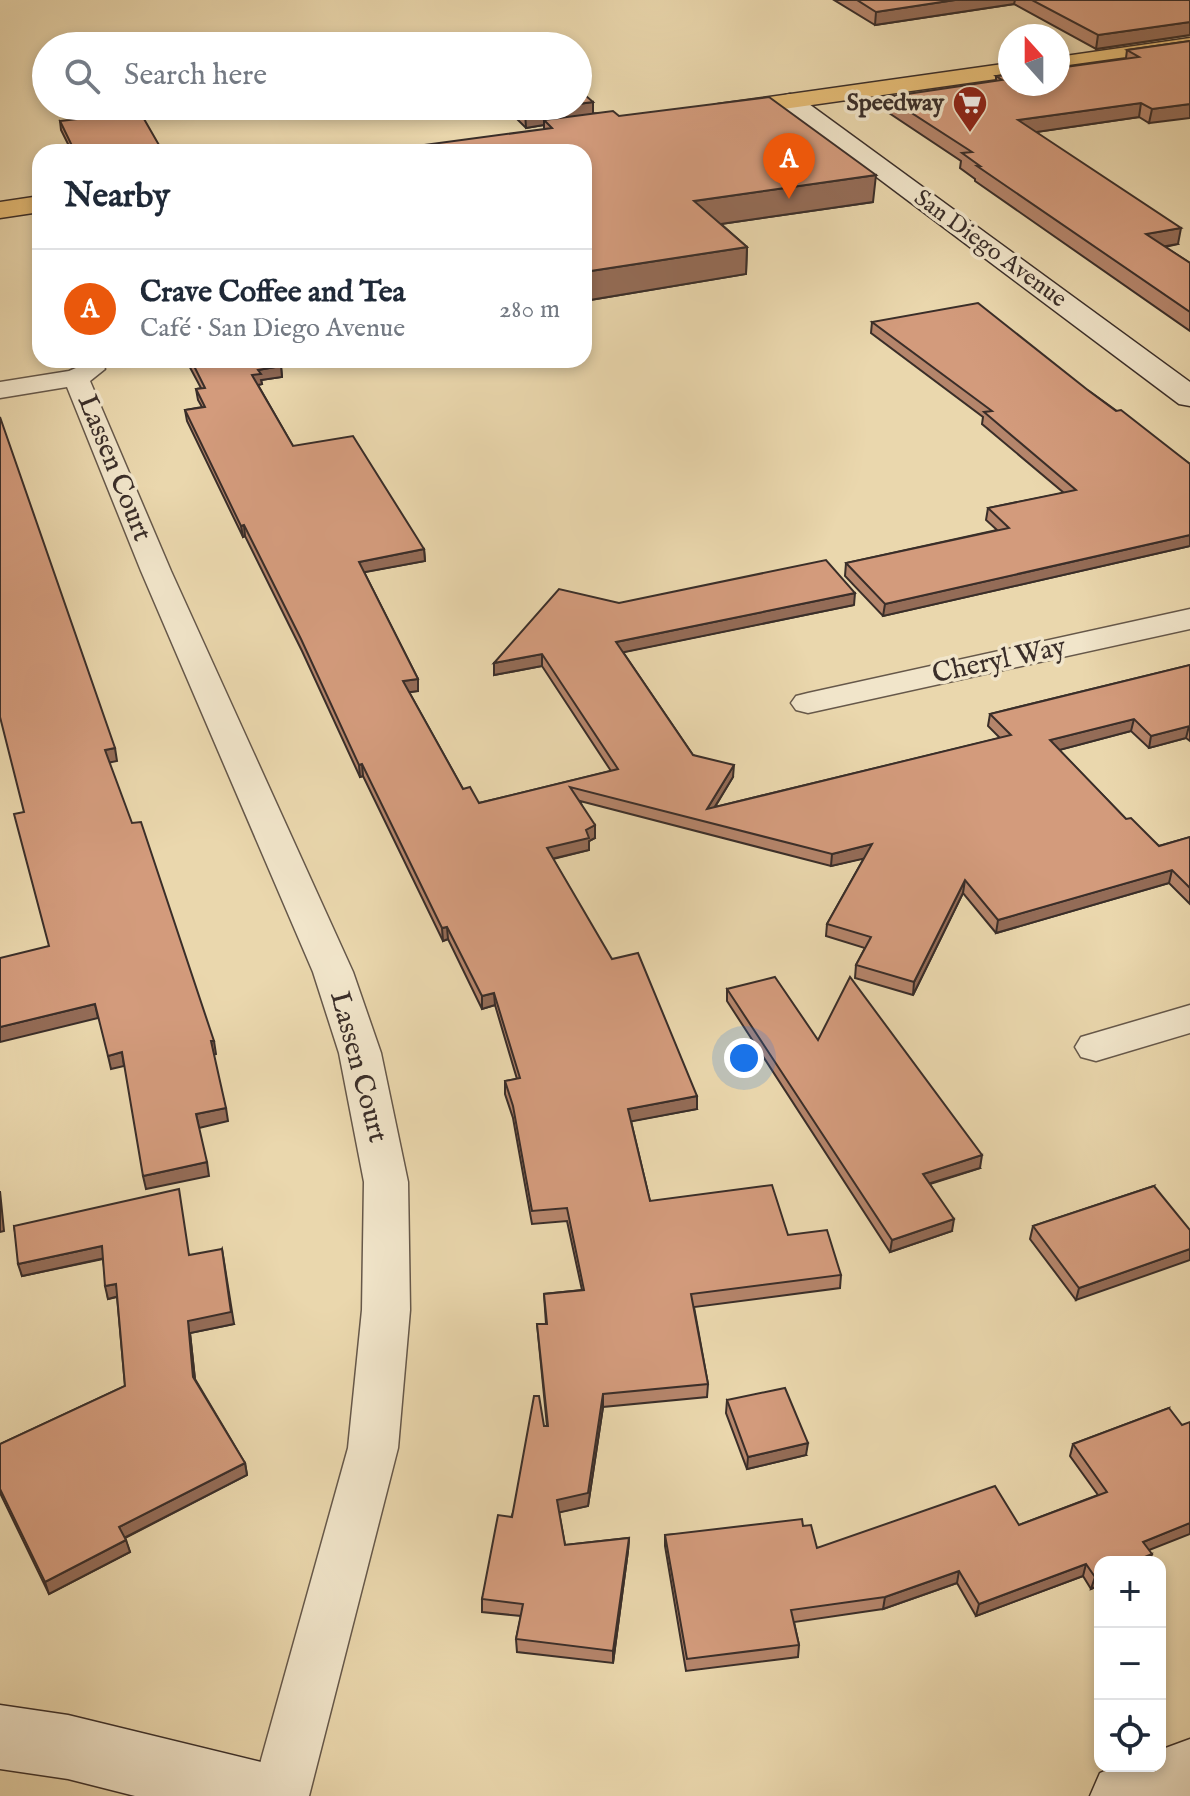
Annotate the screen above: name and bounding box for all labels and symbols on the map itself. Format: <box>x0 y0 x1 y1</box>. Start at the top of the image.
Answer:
north arrow <box>998 24 1070 96</box>
supermarket icon: Speedway <box>951 84 989 134</box>
place label: Speedway <box>846 88 945 119</box>
pin: A <box>763 133 815 199</box>
street label: San Diego Avenue <box>907 183 1073 315</box>
street label: Lassen Court <box>69 390 159 547</box>
street label: Cheryl Way <box>929 630 1069 692</box>
street label: Lassen Court <box>321 988 395 1147</box>
your location <box>724 1038 764 1078</box>

